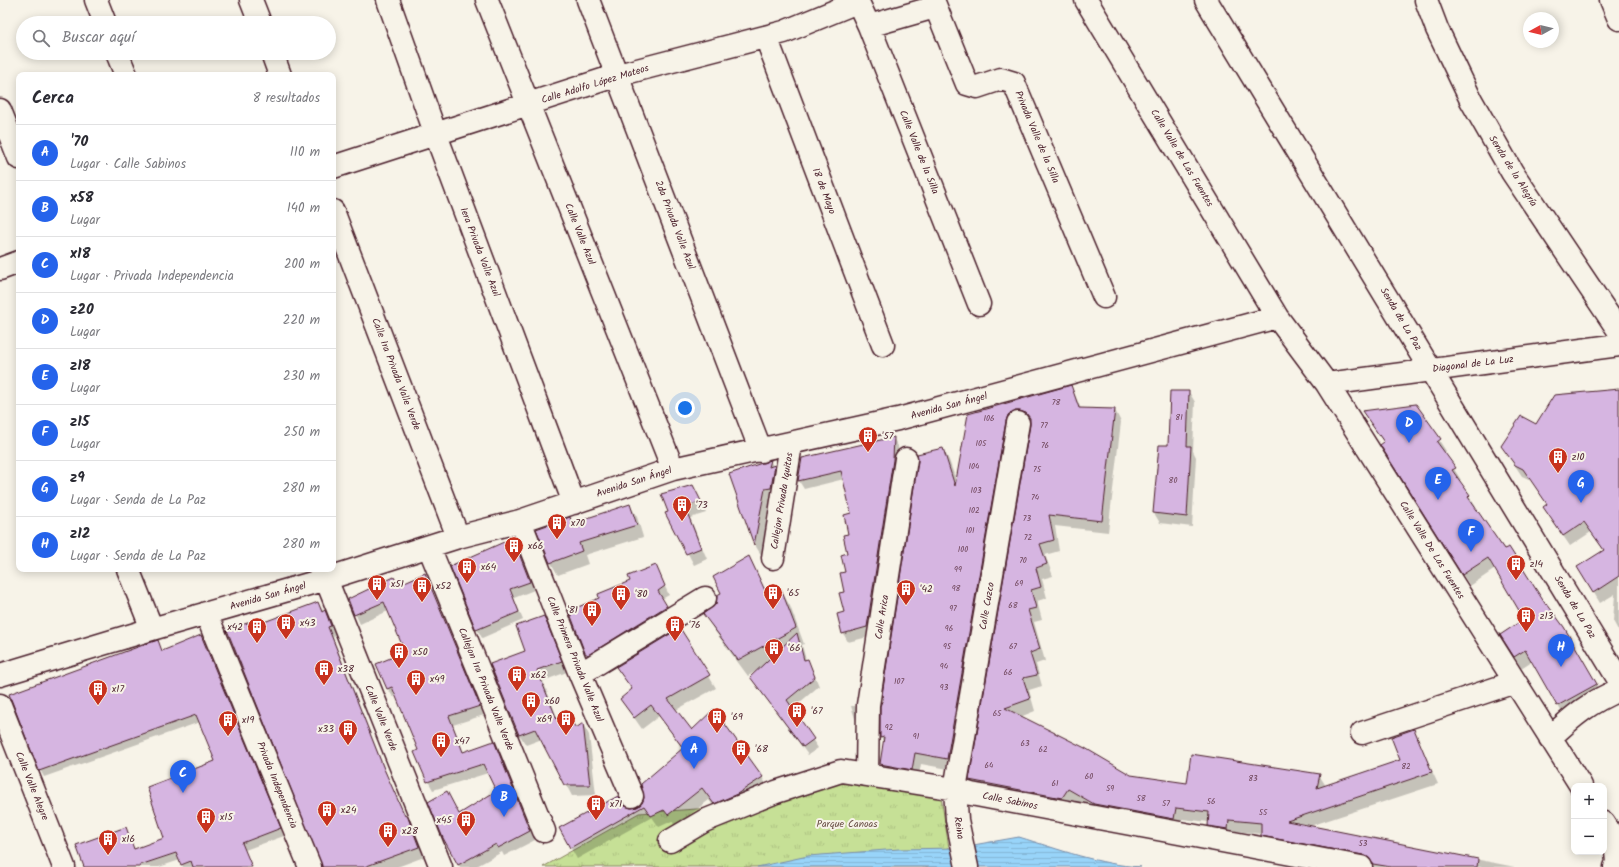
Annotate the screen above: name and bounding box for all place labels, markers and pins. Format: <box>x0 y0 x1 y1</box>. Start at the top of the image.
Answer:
pin: D <box>1396 410 1422 443</box>
building icon: '57 <box>857 425 879 453</box>
place label: '57 <box>882 428 894 444</box>
building icon: z10 <box>1547 446 1569 474</box>
place label: z10 <box>1572 449 1585 465</box>
pin: E <box>1425 467 1451 500</box>
pin: G <box>1568 470 1594 503</box>
building icon: '73 <box>671 494 693 522</box>
place label: '73 <box>696 497 708 513</box>
building icon: x70 <box>546 512 568 540</box>
place label: x70 <box>570 515 585 531</box>
pin: F <box>1458 519 1484 552</box>
building icon: x66 <box>503 535 525 563</box>
place label: x66 <box>527 538 543 554</box>
building icon: z14 <box>1505 553 1527 581</box>
building icon: x64 <box>456 556 478 584</box>
place label: z14 <box>1530 556 1544 572</box>
place label: x64 <box>480 559 497 575</box>
building icon: x51 <box>366 573 388 601</box>
building icon: x52 <box>411 575 433 603</box>
place label: x51 <box>390 576 404 592</box>
place label: x52 <box>435 578 452 594</box>
building icon: '42 <box>895 578 917 606</box>
place label: '42 <box>920 581 933 597</box>
building icon: '65 <box>762 582 784 610</box>
building icon: '80 <box>610 583 632 611</box>
place label: '65 <box>787 585 800 601</box>
place label: '80 <box>635 586 647 602</box>
building icon: '81 <box>581 599 603 627</box>
place label: '81 <box>567 602 578 618</box>
building icon: z13 <box>1515 605 1537 633</box>
place label: z13 <box>1540 608 1554 624</box>
building icon: x43 <box>275 612 297 640</box>
building icon: '76 <box>664 614 686 642</box>
place label: x43 <box>299 615 316 631</box>
building icon: x42 <box>246 616 268 644</box>
place label: '76 <box>689 617 701 633</box>
place label: x42 <box>226 619 243 635</box>
pin: H <box>1548 634 1574 667</box>
building icon: '66 <box>763 637 785 665</box>
place label: '66 <box>788 640 801 656</box>
building icon: x50 <box>388 641 410 669</box>
place label: x50 <box>412 644 428 660</box>
building icon: x38 <box>313 658 335 686</box>
place label: x38 <box>337 661 355 677</box>
building icon: x62 <box>506 664 528 692</box>
place label: x62 <box>530 667 547 683</box>
building icon: x49 <box>405 668 427 696</box>
place label: x49 <box>429 671 445 687</box>
building icon: x17 <box>87 678 109 706</box>
place label: x17 <box>111 681 124 697</box>
building icon: x60 <box>520 690 542 718</box>
place label: x60 <box>544 693 560 709</box>
building icon: '67 <box>786 700 808 728</box>
place label: '67 <box>811 703 823 719</box>
building icon: '69 <box>706 706 728 734</box>
building icon: x69 <box>555 708 577 736</box>
building icon: x19 <box>217 709 239 737</box>
place label: '69 <box>731 709 743 725</box>
place label: x69 <box>536 711 552 727</box>
place label: x19 <box>241 712 254 728</box>
building icon: x33 <box>337 718 359 746</box>
place label: x33 <box>317 721 334 737</box>
building icon: x47 <box>430 730 452 758</box>
place label: x47 <box>454 733 470 749</box>
pin: A <box>681 736 707 769</box>
building icon: '68 <box>730 738 752 766</box>
place label: '68 <box>755 741 769 757</box>
pin: C <box>170 760 196 793</box>
pin: B <box>491 784 517 817</box>
building icon: x71 <box>585 793 607 821</box>
place label: x71 <box>609 796 622 812</box>
building icon: x24 <box>316 799 338 827</box>
place label: x24 <box>340 802 357 818</box>
building icon: x15 <box>195 806 217 834</box>
place label: x15 <box>219 809 233 825</box>
building icon: x45 <box>455 809 477 837</box>
place label: x45 <box>436 812 453 828</box>
building icon: x28 <box>377 820 399 848</box>
place label: x28 <box>401 823 419 839</box>
building icon: x16 <box>97 828 119 856</box>
place label: x16 <box>121 831 135 847</box>

